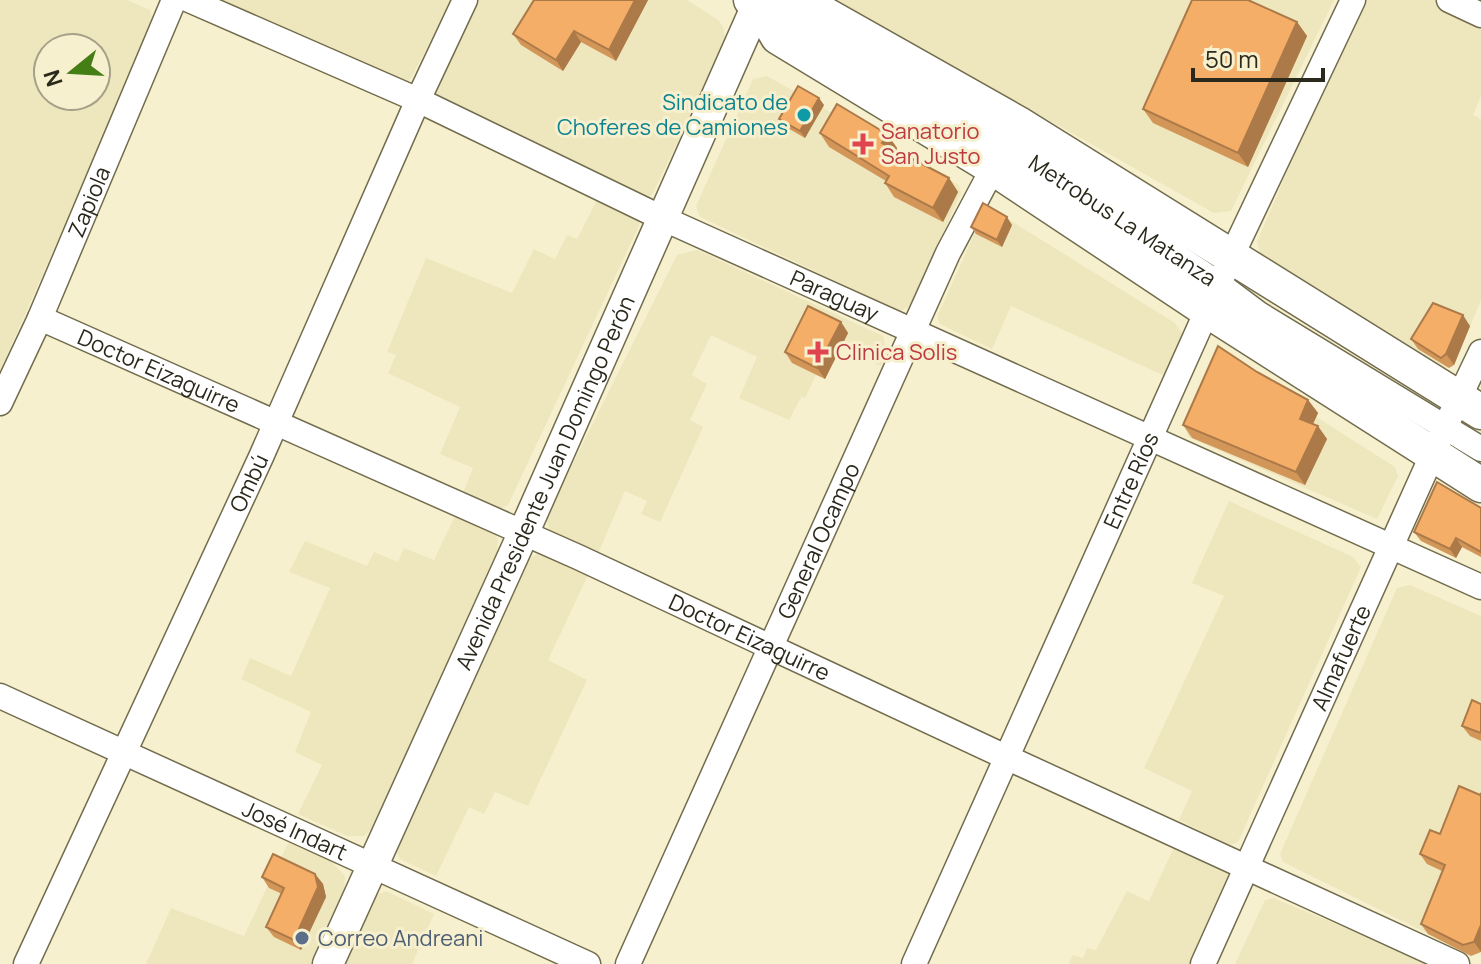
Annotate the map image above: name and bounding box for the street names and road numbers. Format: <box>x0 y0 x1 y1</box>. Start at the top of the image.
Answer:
street label: Metrobus La Matanza <box>1023 147 1222 293</box>
street label: Zapiola <box>61 162 117 242</box>
street label: Paraguay <box>785 263 884 329</box>
street label: Avenida Presidente Juan Domingo Perón <box>448 291 642 675</box>
street label: Doctor Eizaguirre <box>73 322 245 420</box>
street label: Entre Ríos <box>1096 427 1166 533</box>
street label: Ombú <box>223 449 275 517</box>
street label: General Ocampo <box>770 458 867 624</box>
street label: Doctor Eizaguirre <box>664 587 835 688</box>
street label: Almafuerte <box>1304 600 1378 715</box>
street label: José Indart <box>238 793 352 867</box>

